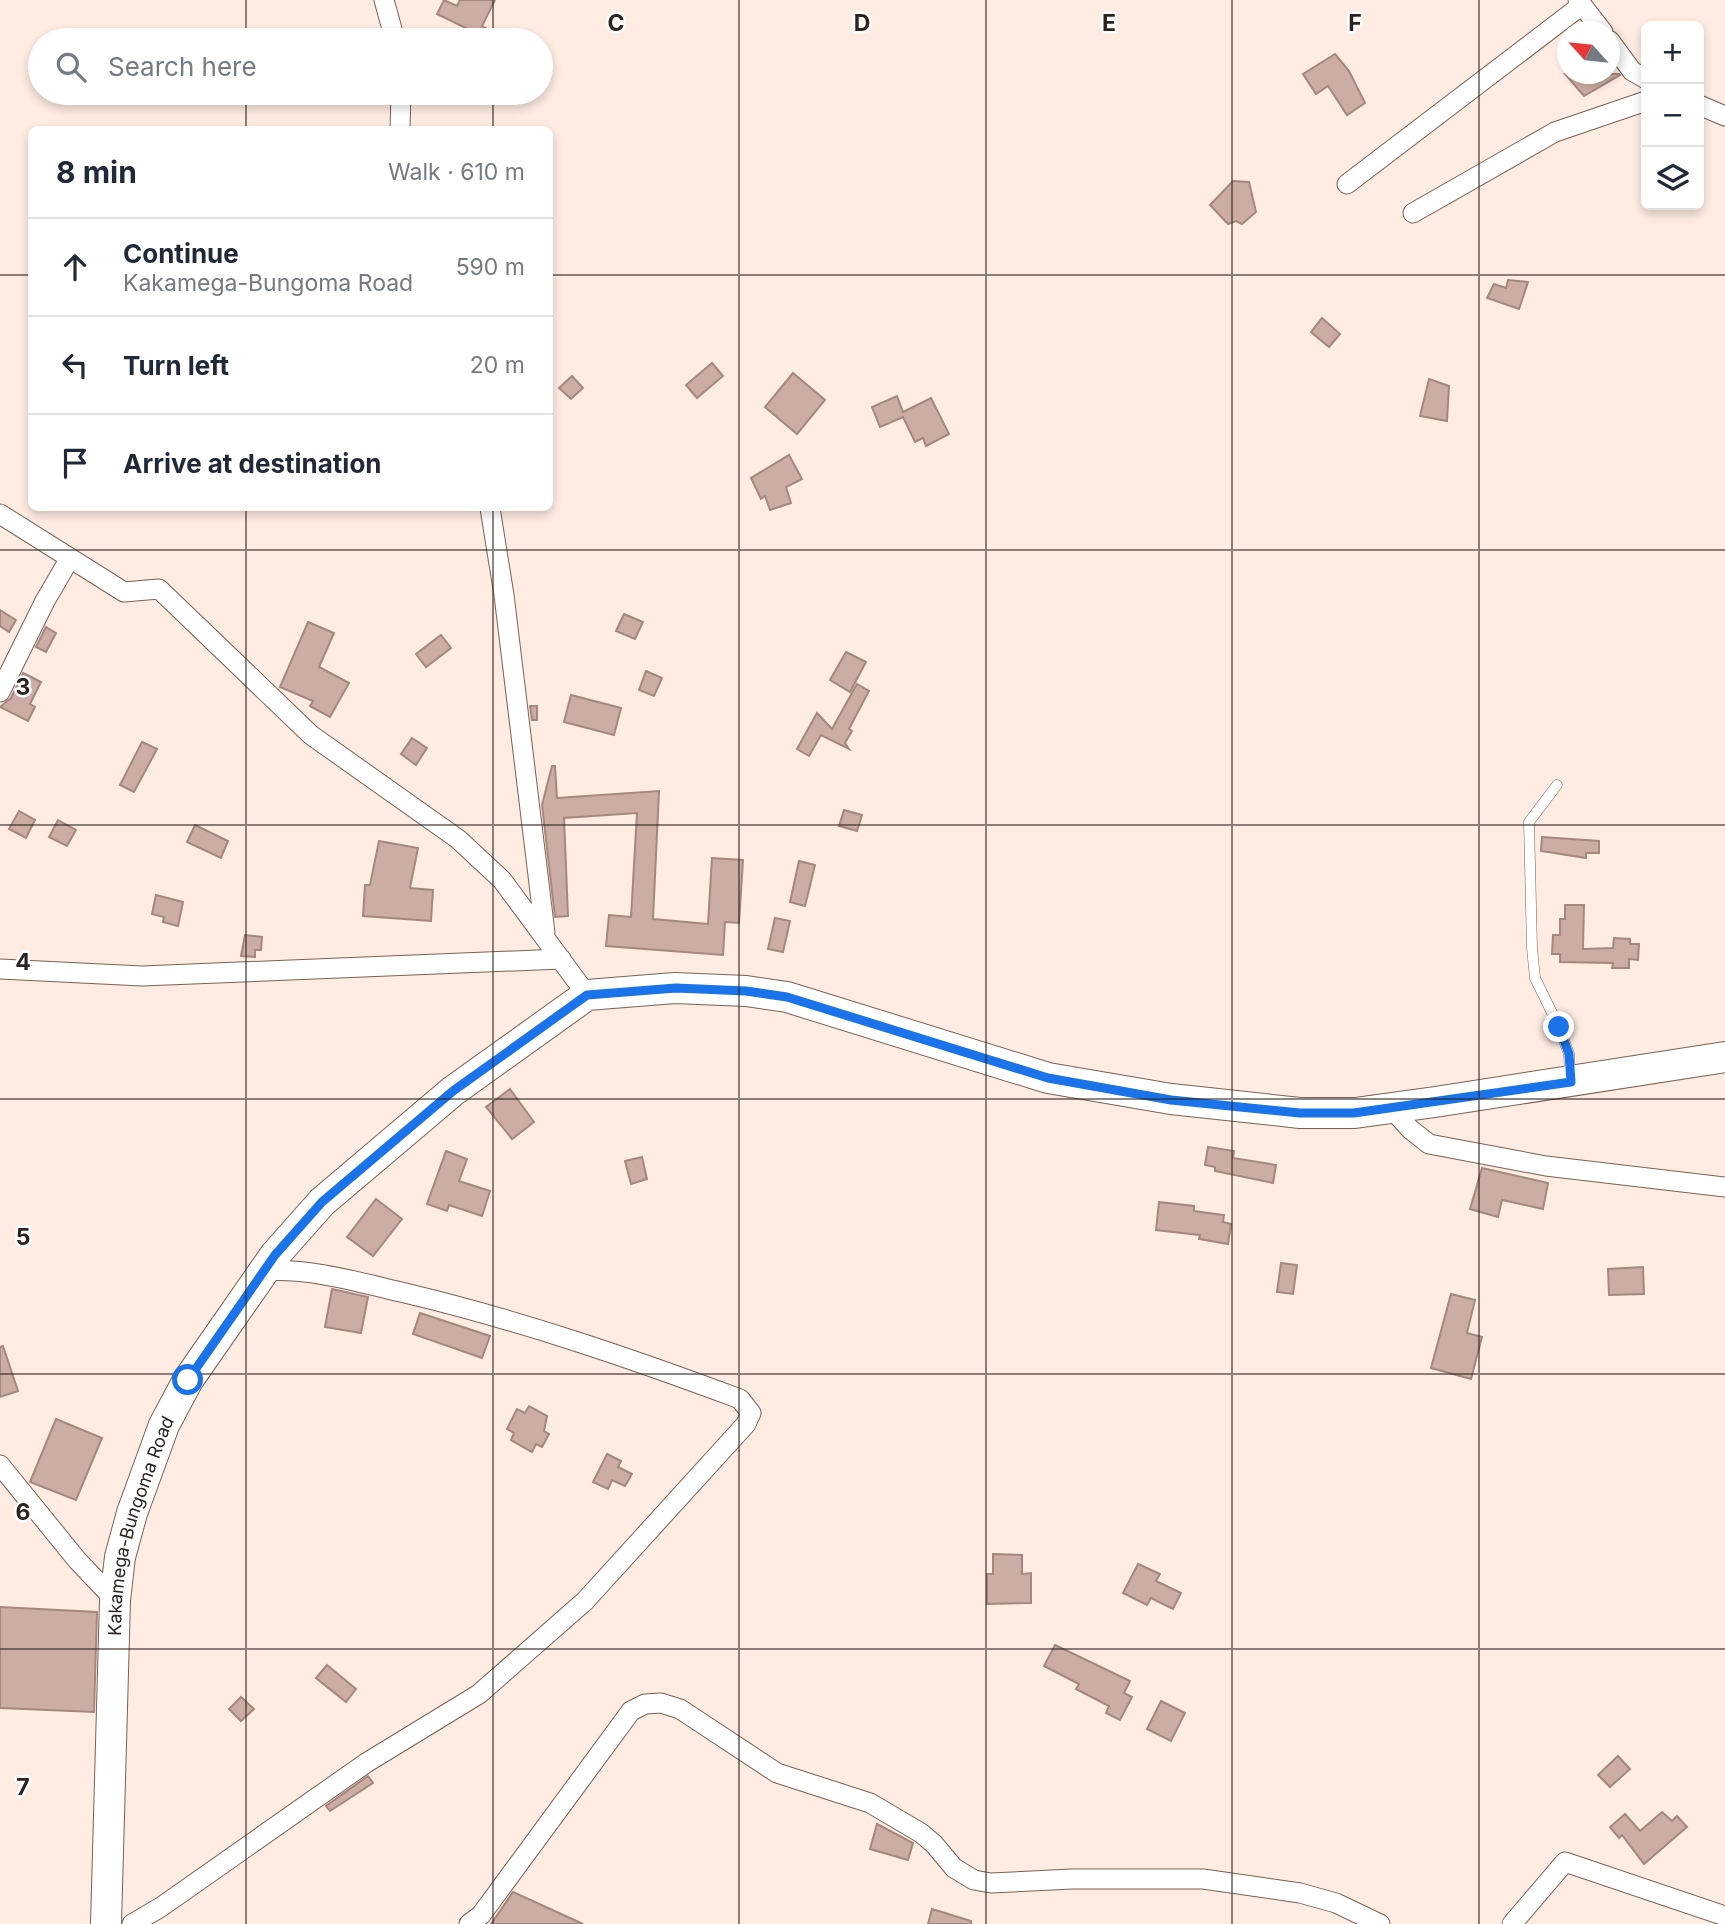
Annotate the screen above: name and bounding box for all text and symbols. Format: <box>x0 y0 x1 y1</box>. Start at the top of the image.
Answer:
text: C <box>607 9 625 37</box>
text: D <box>854 9 870 37</box>
text: E <box>1102 9 1116 37</box>
text: F <box>1348 9 1362 37</box>
north arrow <box>1557 21 1620 84</box>
map controls <box>1641 21 1704 210</box>
button: + <box>1641 21 1704 84</box>
search box <box>28 28 553 105</box>
icon: search <box>52 48 90 86</box>
text: Search here <box>108 51 257 82</box>
button: − <box>1641 84 1704 147</box>
button: layers <box>1641 147 1704 210</box>
text: 8 min <box>56 154 137 190</box>
text: Walk · 610 m <box>388 158 525 186</box>
text: Continue <box>123 238 239 269</box>
icon: ahead <box>56 248 94 286</box>
text: 590 m <box>456 253 525 281</box>
text: Kakamega-Bungoma Road <box>123 269 413 297</box>
icon: left <box>56 346 94 384</box>
text: Turn left <box>123 350 229 381</box>
text: 20 m <box>470 351 525 379</box>
icon: arrive <box>56 444 94 482</box>
text: Arrive at destination <box>123 448 382 479</box>
text: 3 <box>16 673 30 701</box>
text: 4 <box>15 948 31 976</box>
route end <box>1543 1011 1574 1042</box>
text: 5 <box>16 1223 30 1251</box>
route start <box>172 1364 203 1395</box>
street label: Kakamega-Bungoma Road <box>104 1412 177 1636</box>
text: 6 <box>16 1498 30 1526</box>
text: 7 <box>16 1773 30 1801</box>

